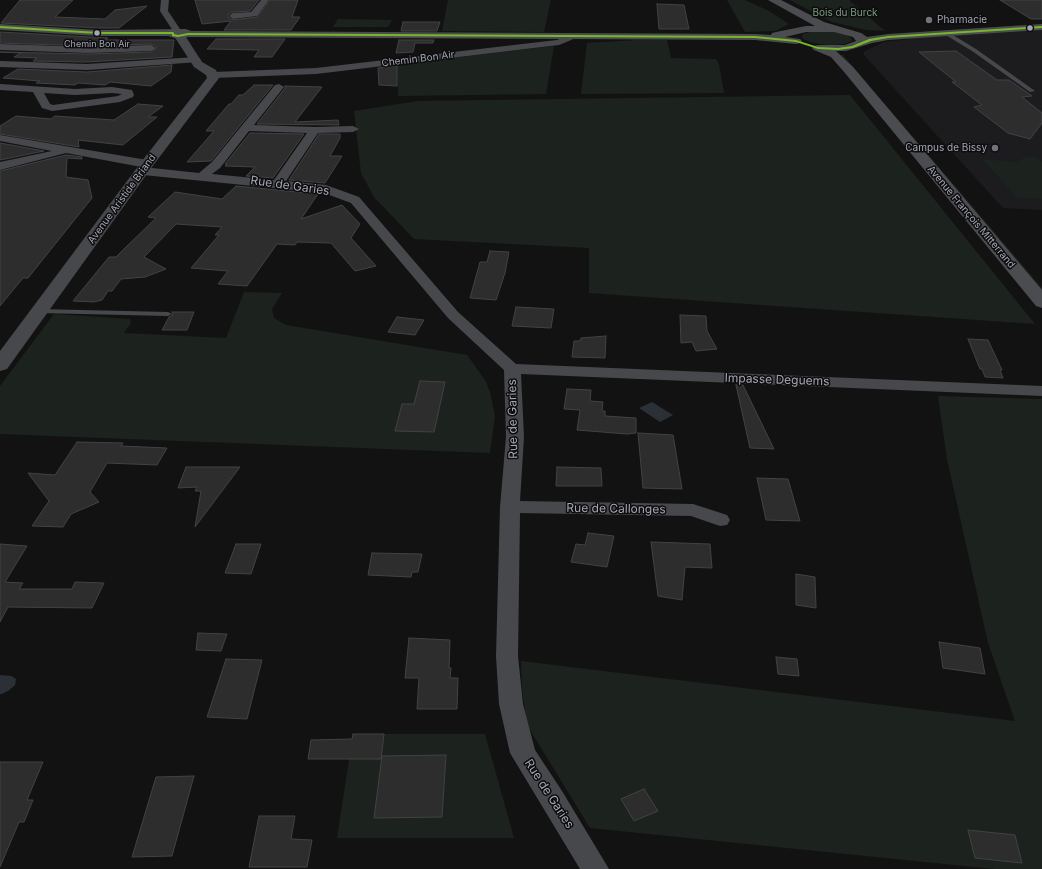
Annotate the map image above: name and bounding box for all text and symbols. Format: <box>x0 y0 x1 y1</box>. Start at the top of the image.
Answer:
park label: Bois du Burck <box>812 7 878 19</box>
place label: Pharmacie <box>937 14 987 26</box>
marker: Pharmacie <box>924 15 934 25</box>
unlabelled marker <box>1025 23 1035 33</box>
marker: Chemin Bon Air <box>92 28 102 38</box>
place label: Chemin Bon Air <box>64 39 130 49</box>
street label: Chemin Bon Air <box>381 49 455 69</box>
place label: Campus de Bissy <box>905 142 987 154</box>
marker: Campus de Bissy <box>990 143 1000 153</box>
street label: Avenue Aristide Briand <box>86 152 158 246</box>
street label: Avenue François Mitterrand <box>925 163 1017 271</box>
street label: Rue de Garies <box>250 173 330 199</box>
street label: Impasse Deguems <box>724 371 830 389</box>
street label: Rue de Garies <box>505 379 521 459</box>
street label: Rue de Callonges <box>566 501 666 517</box>
street label: Rue de Garies <box>521 757 577 831</box>

